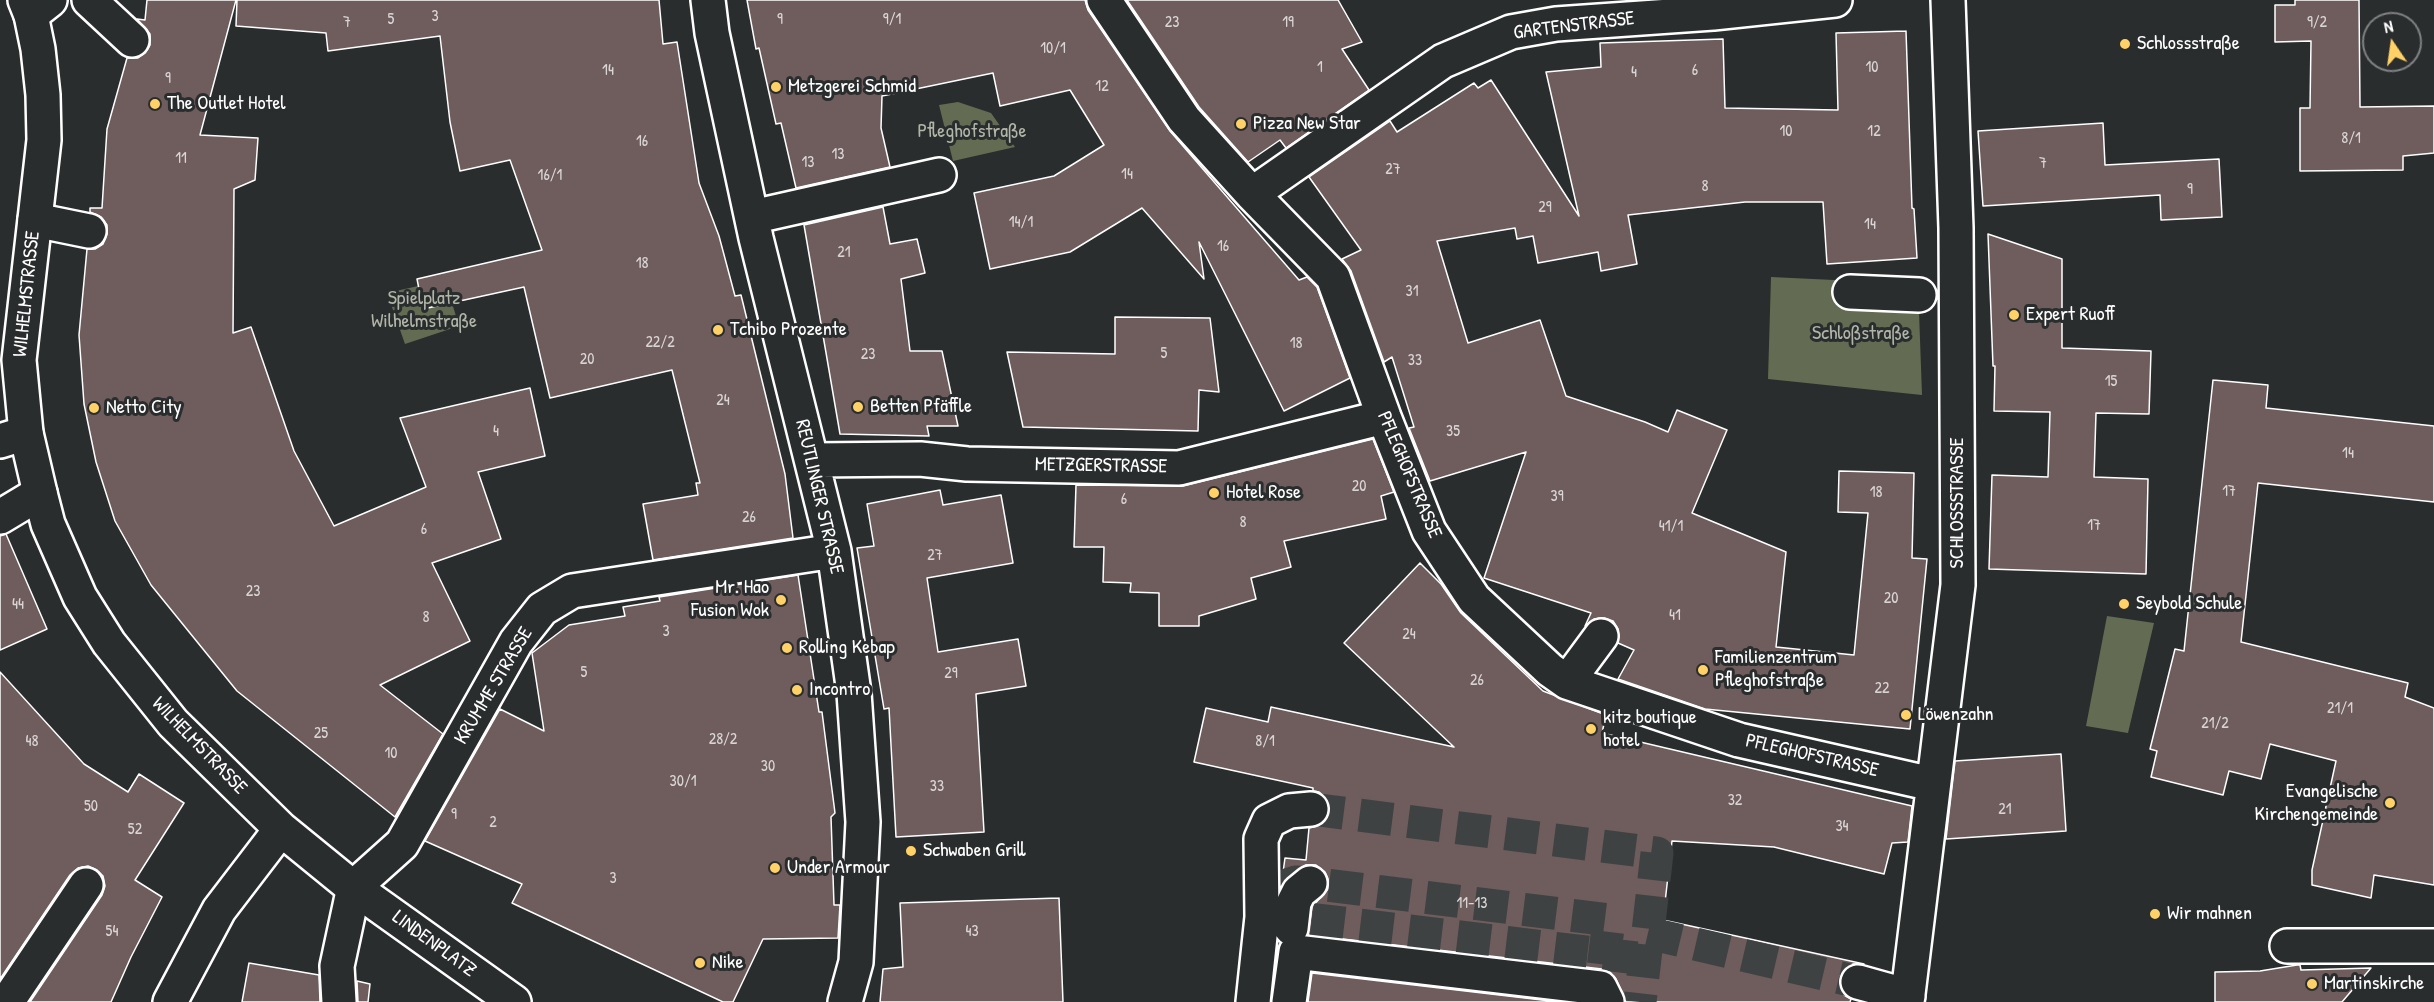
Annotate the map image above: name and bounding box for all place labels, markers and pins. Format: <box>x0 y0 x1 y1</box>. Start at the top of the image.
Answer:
place label: Schlossstraße <box>2137 32 2240 56</box>
marker: Schlossstraße <box>2118 37 2132 51</box>
place label: Metzgerei Schmid <box>788 75 916 99</box>
marker: Metzgerei Schmid <box>769 80 783 94</box>
place label: The Outlet Hotel <box>167 92 286 116</box>
marker: The Outlet Hotel <box>148 97 162 111</box>
place label: Pizza New Star <box>1253 112 1361 136</box>
marker: Pizza New Star <box>1234 117 1248 131</box>
place label: Expert Ruoff <box>2026 303 2115 327</box>
marker: Expert Ruoff <box>2007 308 2021 322</box>
place label: Tchibo Prozente <box>730 318 847 342</box>
marker: Tchibo Prozente <box>711 323 725 337</box>
place label: Betten Pfäffle <box>870 395 972 419</box>
place label: Netto City <box>106 396 182 420</box>
marker: Betten Pfäffle <box>851 400 865 414</box>
marker: Netto City <box>87 401 101 415</box>
place label: Hotel Rose <box>1226 481 1301 505</box>
marker: Hotel Rose <box>1207 486 1221 500</box>
place label: Mr. Hao Fusion Wok <box>691 576 769 623</box>
place label: Seybold Schule <box>2136 592 2242 616</box>
marker: Mr. Hao Fusion Wok <box>774 593 788 607</box>
marker: Seybold Schule <box>2117 597 2131 611</box>
place label: Rolling Kebap <box>799 636 895 660</box>
marker: Rolling Kebap <box>780 641 794 655</box>
place label: Familienzentrum Pfleghofstraße <box>1715 646 1837 693</box>
marker: Familienzentrum Pfleghofstraße <box>1696 663 1710 677</box>
place label: Incontro <box>809 678 870 702</box>
marker: Incontro <box>790 683 804 697</box>
place label: Löwenzahn <box>1918 703 1994 727</box>
place label: kitz boutique hotel <box>1603 706 1697 753</box>
marker: Löwenzahn <box>1899 708 1913 722</box>
marker: kitz boutique hotel <box>1584 722 1598 736</box>
place label: Evangelische Kirchengemeinde <box>2255 780 2378 827</box>
marker: Evangelische Kirchengemeinde <box>2383 796 2397 810</box>
place label: Schwaben Grill <box>923 839 1026 863</box>
marker: Schwaben Grill <box>904 844 918 858</box>
place label: Under Armour <box>787 856 890 880</box>
marker: Under Armour <box>768 861 782 875</box>
place label: Wir mahnen <box>2167 902 2252 926</box>
marker: Wir mahnen <box>2148 907 2162 921</box>
place label: Nike <box>712 951 743 975</box>
marker: Nike <box>693 956 707 970</box>
place label: Martinskirche <box>2324 972 2424 996</box>
marker: Martinskirche <box>2305 977 2319 991</box>

